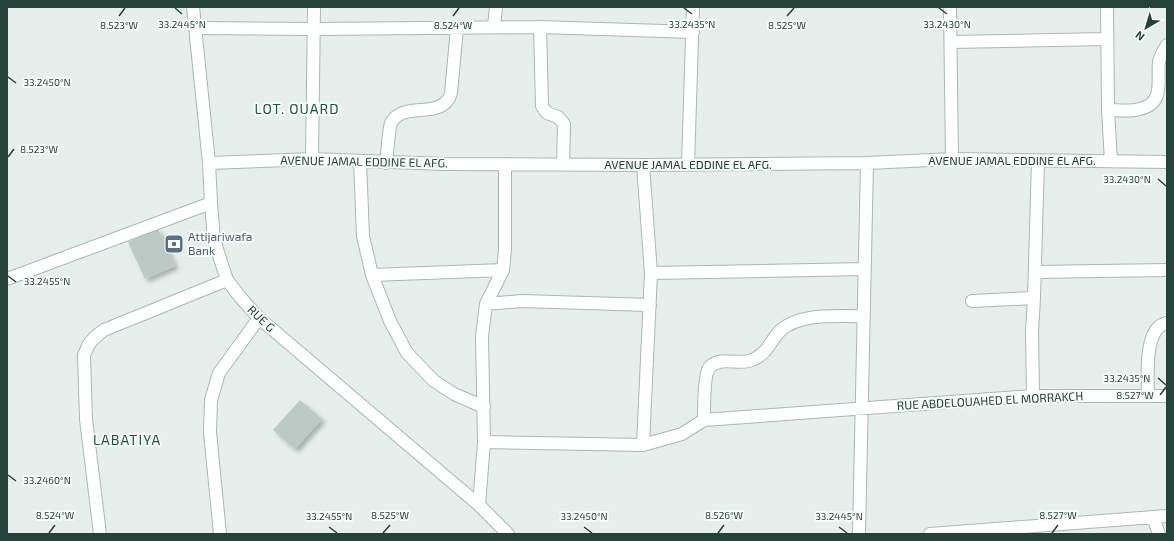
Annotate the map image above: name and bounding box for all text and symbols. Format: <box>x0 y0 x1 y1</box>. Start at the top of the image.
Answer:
north arrow <box>1126 8 1166 48</box>
text: 33.2445°N <box>158 18 206 30</box>
text: 33.2435°N <box>669 18 715 30</box>
text: 33.2430°N <box>923 18 971 30</box>
text: 8.523°W <box>100 19 139 31</box>
text: 8.524°W <box>434 19 473 31</box>
text: 8.525°W <box>768 19 806 31</box>
text: N <box>1132 29 1147 44</box>
text: 33.2450°N <box>23 76 71 88</box>
district label: LOT. OUARD <box>254 100 340 117</box>
text: 8.523°W <box>20 143 59 155</box>
street label: AVENUE JAMAL EDDINE EL AFG. <box>280 153 448 169</box>
street label: AVENUE JAMAL EDDINE EL AFG. <box>928 153 1096 167</box>
street label: AVENUE JAMAL EDDINE EL AFG. <box>604 157 772 171</box>
text: 33.2430°N <box>1103 173 1151 185</box>
place label: Attijariwafa Bank <box>188 229 252 257</box>
bank icon: Attijariwafa Bank <box>163 233 185 255</box>
text: 33.2455°N <box>24 275 70 287</box>
street label: RUE G <box>245 302 278 335</box>
text: 33.2435°N <box>1104 372 1150 384</box>
street label: RUE ABDELOUAHED EL MORRAKCH <box>896 388 1084 412</box>
text: 8.527°W <box>1116 389 1154 401</box>
district label: LABATIYA <box>93 431 161 448</box>
text: 33.2460°N <box>23 474 71 486</box>
text: 8.524°W <box>36 509 75 521</box>
text: 8.525°W <box>371 509 409 521</box>
text: 8.526°W <box>705 509 744 521</box>
text: 8.527°W <box>1039 509 1077 521</box>
text: 33.2455°N <box>306 510 352 522</box>
text: 33.2450°N <box>560 510 608 522</box>
text: 33.2445°N <box>815 510 863 522</box>

